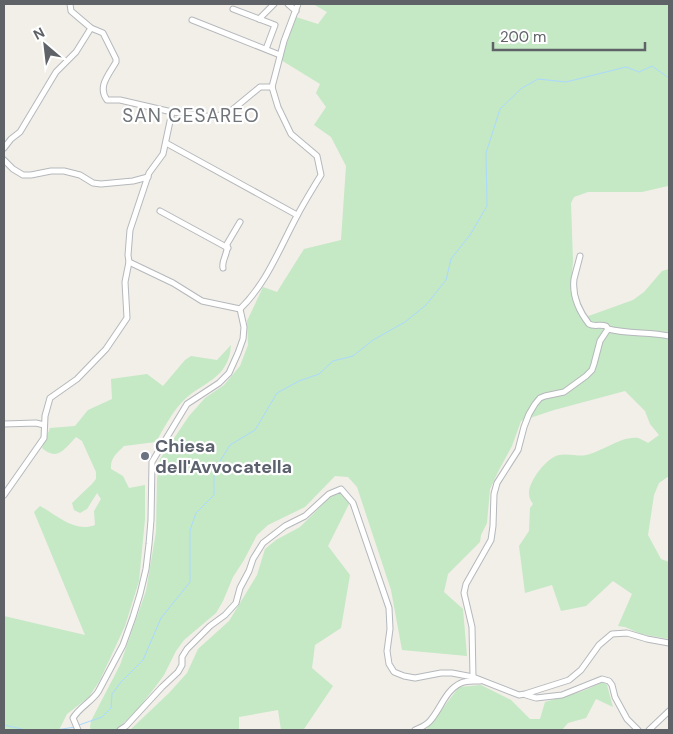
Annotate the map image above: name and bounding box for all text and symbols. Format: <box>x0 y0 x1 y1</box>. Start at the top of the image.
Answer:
north arrow <box>20 20 70 70</box>
scale bar <box>493 20 646 52</box>
text: N <box>30 23 48 44</box>
text: 200 m <box>500 27 546 47</box>
district label: SAN CESAREO <box>122 103 260 128</box>
place label: Chiesa dell'Avvocatella <box>155 434 292 479</box>
marker: Chiesa dell'Avvocatella <box>139 450 151 462</box>

